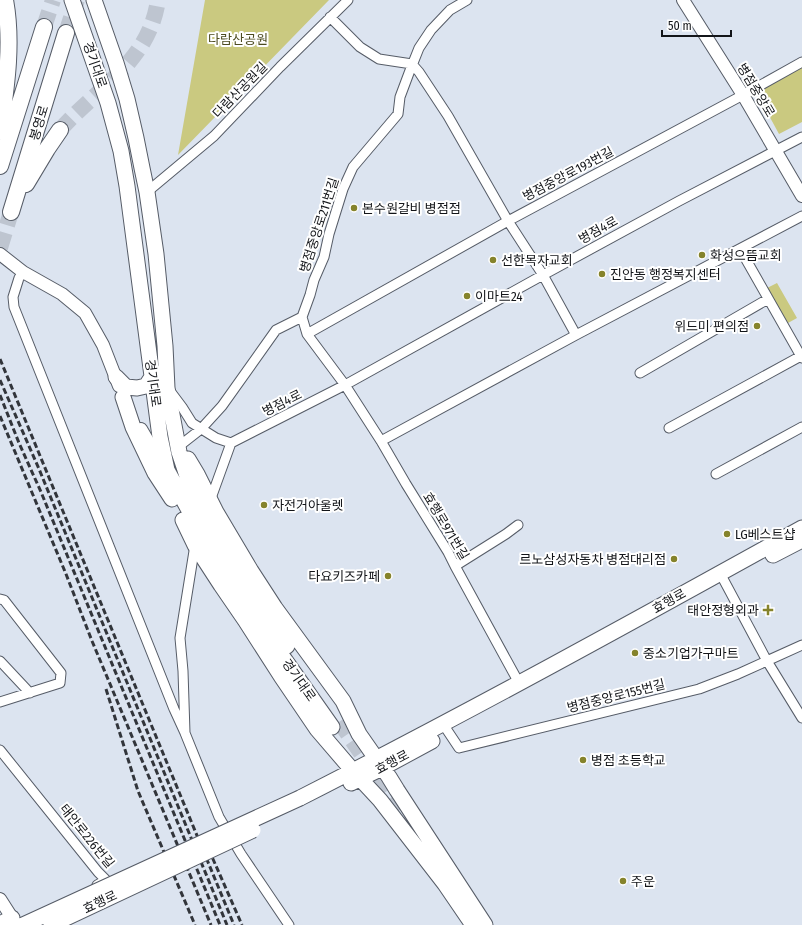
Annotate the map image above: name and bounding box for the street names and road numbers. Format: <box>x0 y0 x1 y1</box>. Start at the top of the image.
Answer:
street label: 경기대로 <box>80 40 110 90</box>
street label: 다람산공원길 <box>210 59 270 121</box>
street label: 병점중앙로 <box>734 61 778 120</box>
street label: 봉영로 <box>27 104 51 142</box>
street label: 병점중앙로193번길 <box>520 144 616 204</box>
street label: 병점중앙로211번길 <box>297 176 341 274</box>
street label: 병점4로 <box>576 213 620 247</box>
street label: 경기대로 <box>142 358 164 408</box>
street label: 병점4로 <box>260 387 304 419</box>
street label: 효행로971번길 <box>420 490 472 562</box>
street label: 효행로 <box>650 586 688 616</box>
street label: 경기대로 <box>279 656 319 704</box>
street label: 병점중앙로155번길 <box>565 677 667 715</box>
street label: 효행로 <box>373 747 411 777</box>
street label: 태안로226번길 <box>57 801 117 871</box>
street label: 효행로 <box>81 888 119 916</box>

